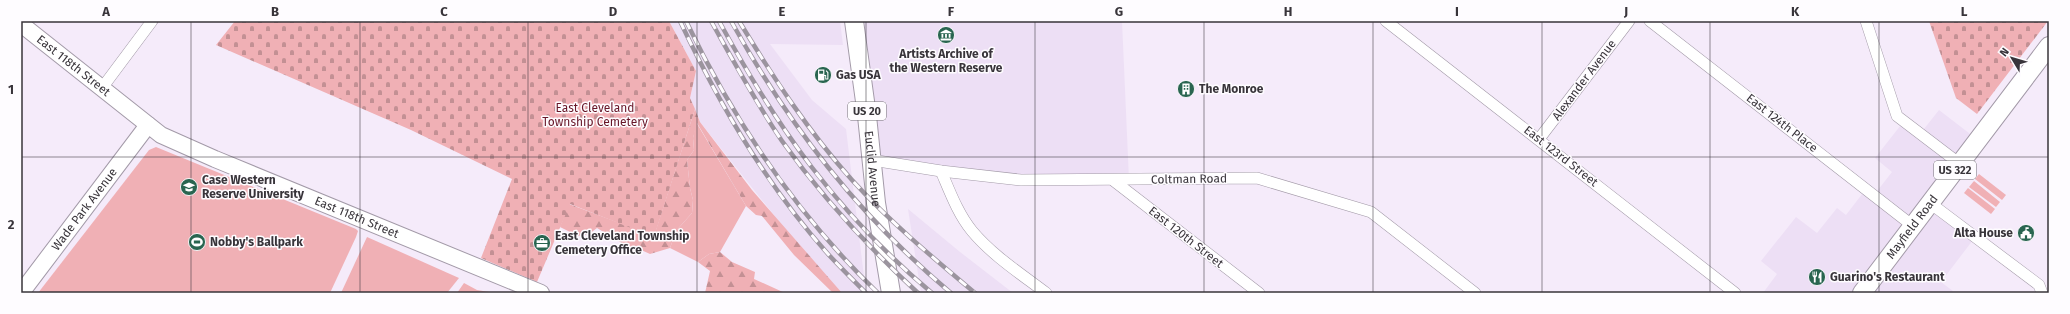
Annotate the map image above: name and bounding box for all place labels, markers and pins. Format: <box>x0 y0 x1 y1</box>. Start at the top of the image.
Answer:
museum icon: Artists Archive of the Western Reserve <box>936 25 956 45</box>
place label: Artists Archive of the Western Reserve <box>890 47 1003 75</box>
fuel station icon: Gas USA <box>813 65 833 85</box>
place label: Gas USA <box>836 68 881 82</box>
building icon: The Monroe <box>1176 79 1196 99</box>
place label: The Monroe <box>1199 82 1264 96</box>
place label: Case Western Reserve University <box>202 173 305 201</box>
school or university icon: Case Western Reserve University <box>179 177 199 197</box>
public building icon: Alta House <box>2016 223 2036 243</box>
place label: Alta House <box>1953 226 2013 240</box>
place label: East Cleveland Township Cemetery Office <box>555 229 689 257</box>
sports icon: Nobby's Ballpark <box>187 232 207 252</box>
office icon: East Cleveland Township Cemetery Office <box>532 233 552 253</box>
place label: Nobby's Ballpark <box>210 235 303 249</box>
restaurant icon: Guarino's Restaurant <box>1807 267 1827 287</box>
place label: Guarino's Restaurant <box>1830 270 1945 284</box>

